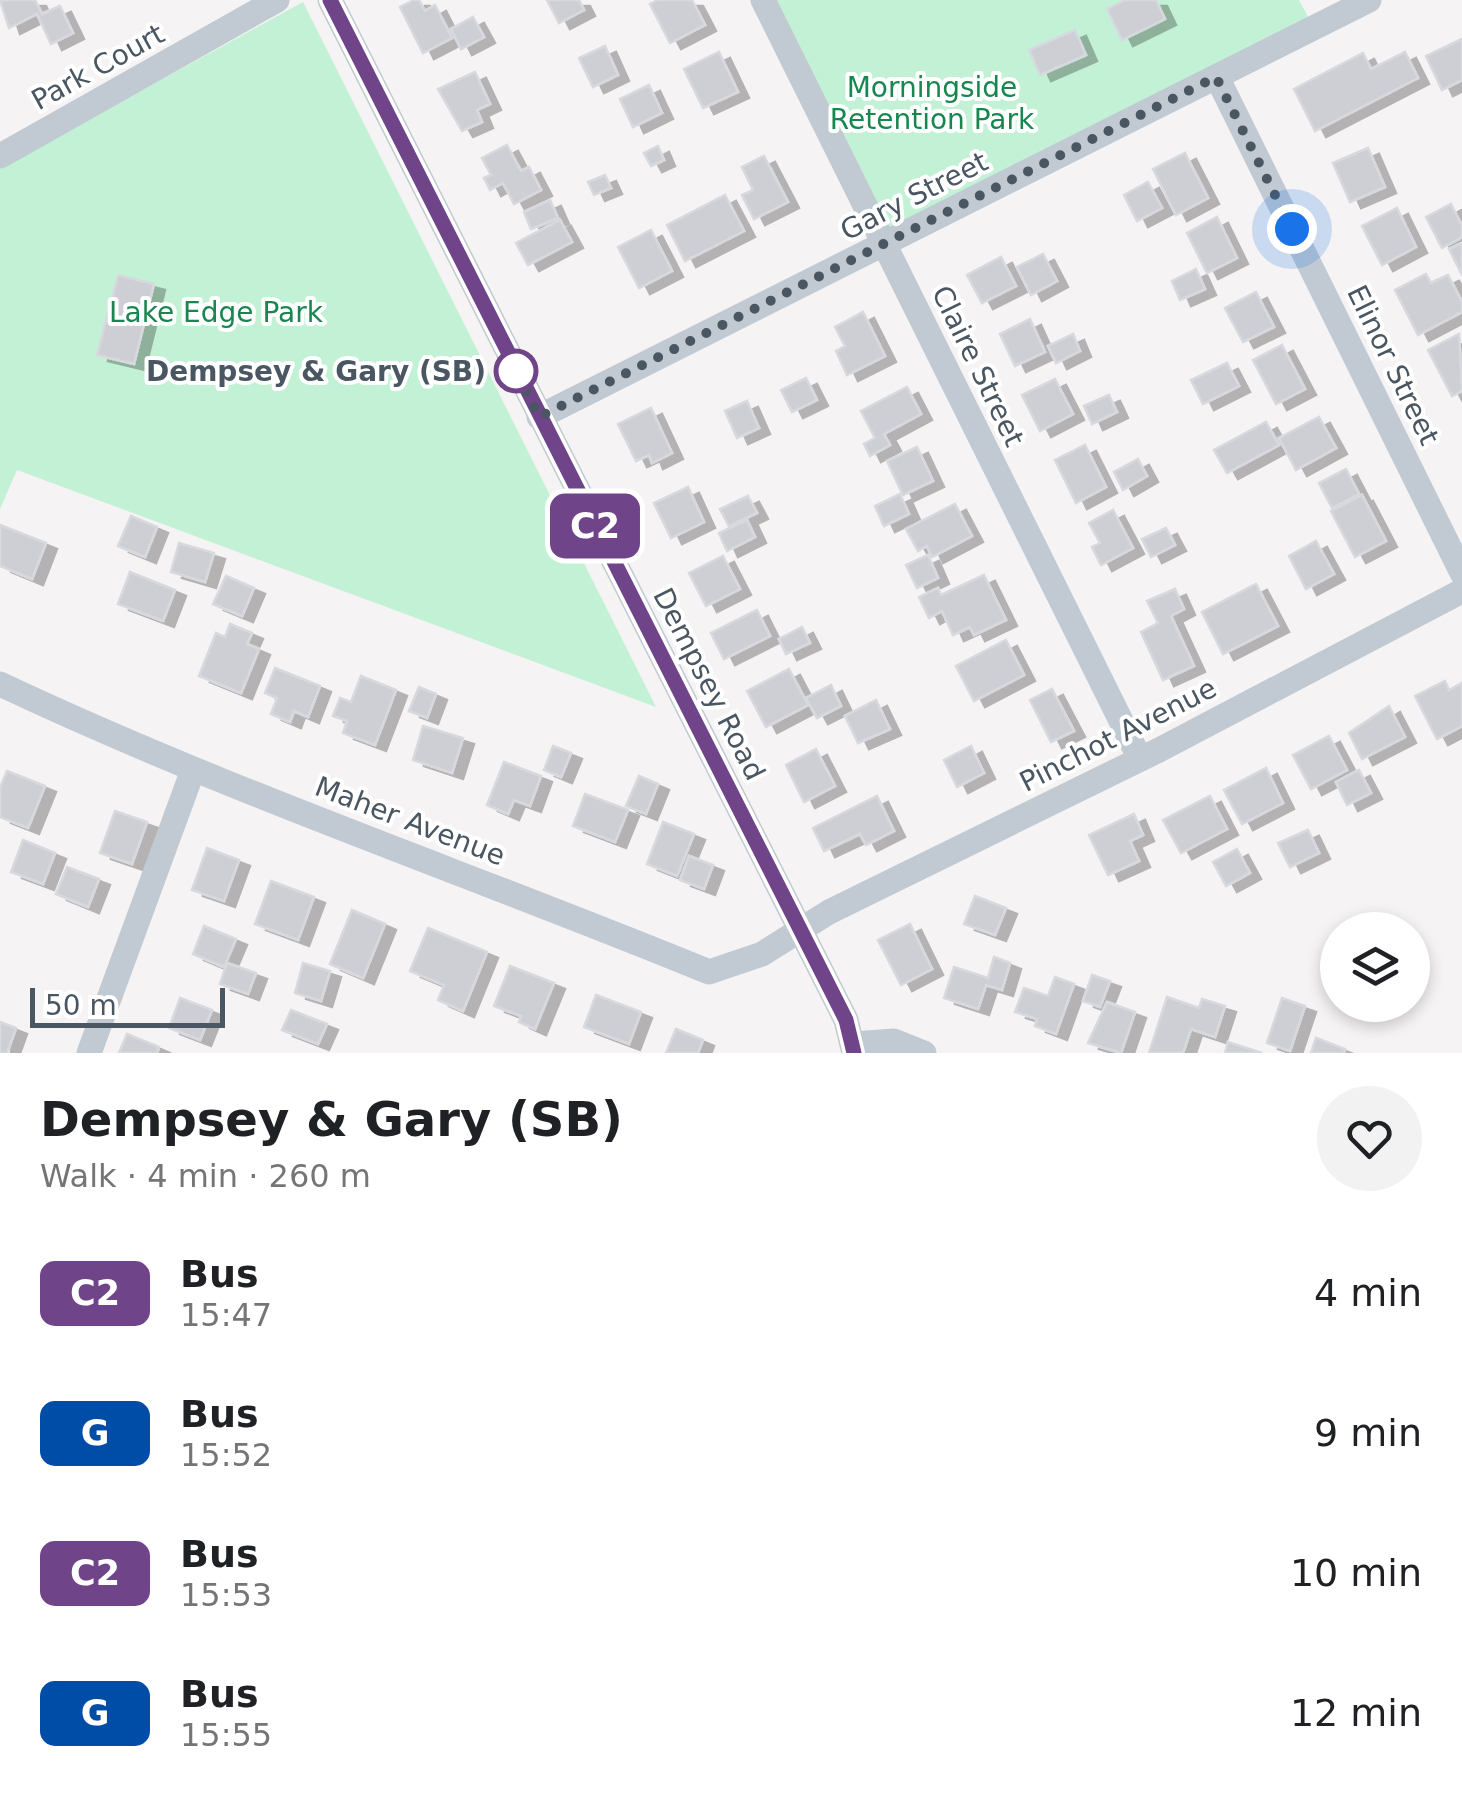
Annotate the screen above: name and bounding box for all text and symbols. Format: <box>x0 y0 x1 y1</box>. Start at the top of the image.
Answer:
street label: Park Court <box>26 17 170 117</box>
park label: Morningside Retention Park <box>830 71 1035 136</box>
street label: Gary Street <box>835 145 993 247</box>
your location <box>1267 204 1317 254</box>
street label: Claire Street <box>925 280 1031 452</box>
street label: Elinor Street <box>1340 280 1446 450</box>
park label: Lake Edge Park <box>109 296 324 329</box>
marker: Dempsey & Gary (SB) <box>495 350 537 392</box>
place label: Dempsey & Gary (SB) <box>146 355 486 388</box>
line badge: C2 <box>550 494 640 558</box>
text: C2 <box>570 506 620 546</box>
street label: Dempsey Road <box>646 582 772 786</box>
street label: Pinchot Avenue <box>1014 671 1222 799</box>
street label: Maher Avenue <box>310 770 510 872</box>
map controls <box>1320 912 1430 1022</box>
button: layers <box>1320 912 1430 1022</box>
scale bar <box>30 983 225 1028</box>
text: 50 m <box>45 989 117 1022</box>
button: heart <box>1317 1086 1422 1191</box>
text: Dempsey & Gary (SB) <box>40 1091 623 1147</box>
text: Walk · 4 min · 260 m <box>40 1157 371 1195</box>
text: Bus <box>180 1252 259 1296</box>
text: 4 min <box>1314 1271 1422 1315</box>
text: C2 <box>70 1273 120 1313</box>
text: 15:47 <box>180 1296 272 1334</box>
text: Bus <box>180 1392 259 1436</box>
text: 9 min <box>1314 1411 1422 1455</box>
text: G <box>81 1413 109 1453</box>
text: 15:52 <box>180 1436 272 1474</box>
text: Bus <box>180 1532 259 1576</box>
text: 10 min <box>1290 1551 1422 1595</box>
text: C2 <box>70 1553 120 1593</box>
text: 15:53 <box>180 1576 272 1614</box>
text: Bus <box>180 1672 259 1716</box>
text: 12 min <box>1290 1691 1422 1735</box>
text: G <box>81 1693 109 1733</box>
text: 15:55 <box>180 1716 272 1754</box>

